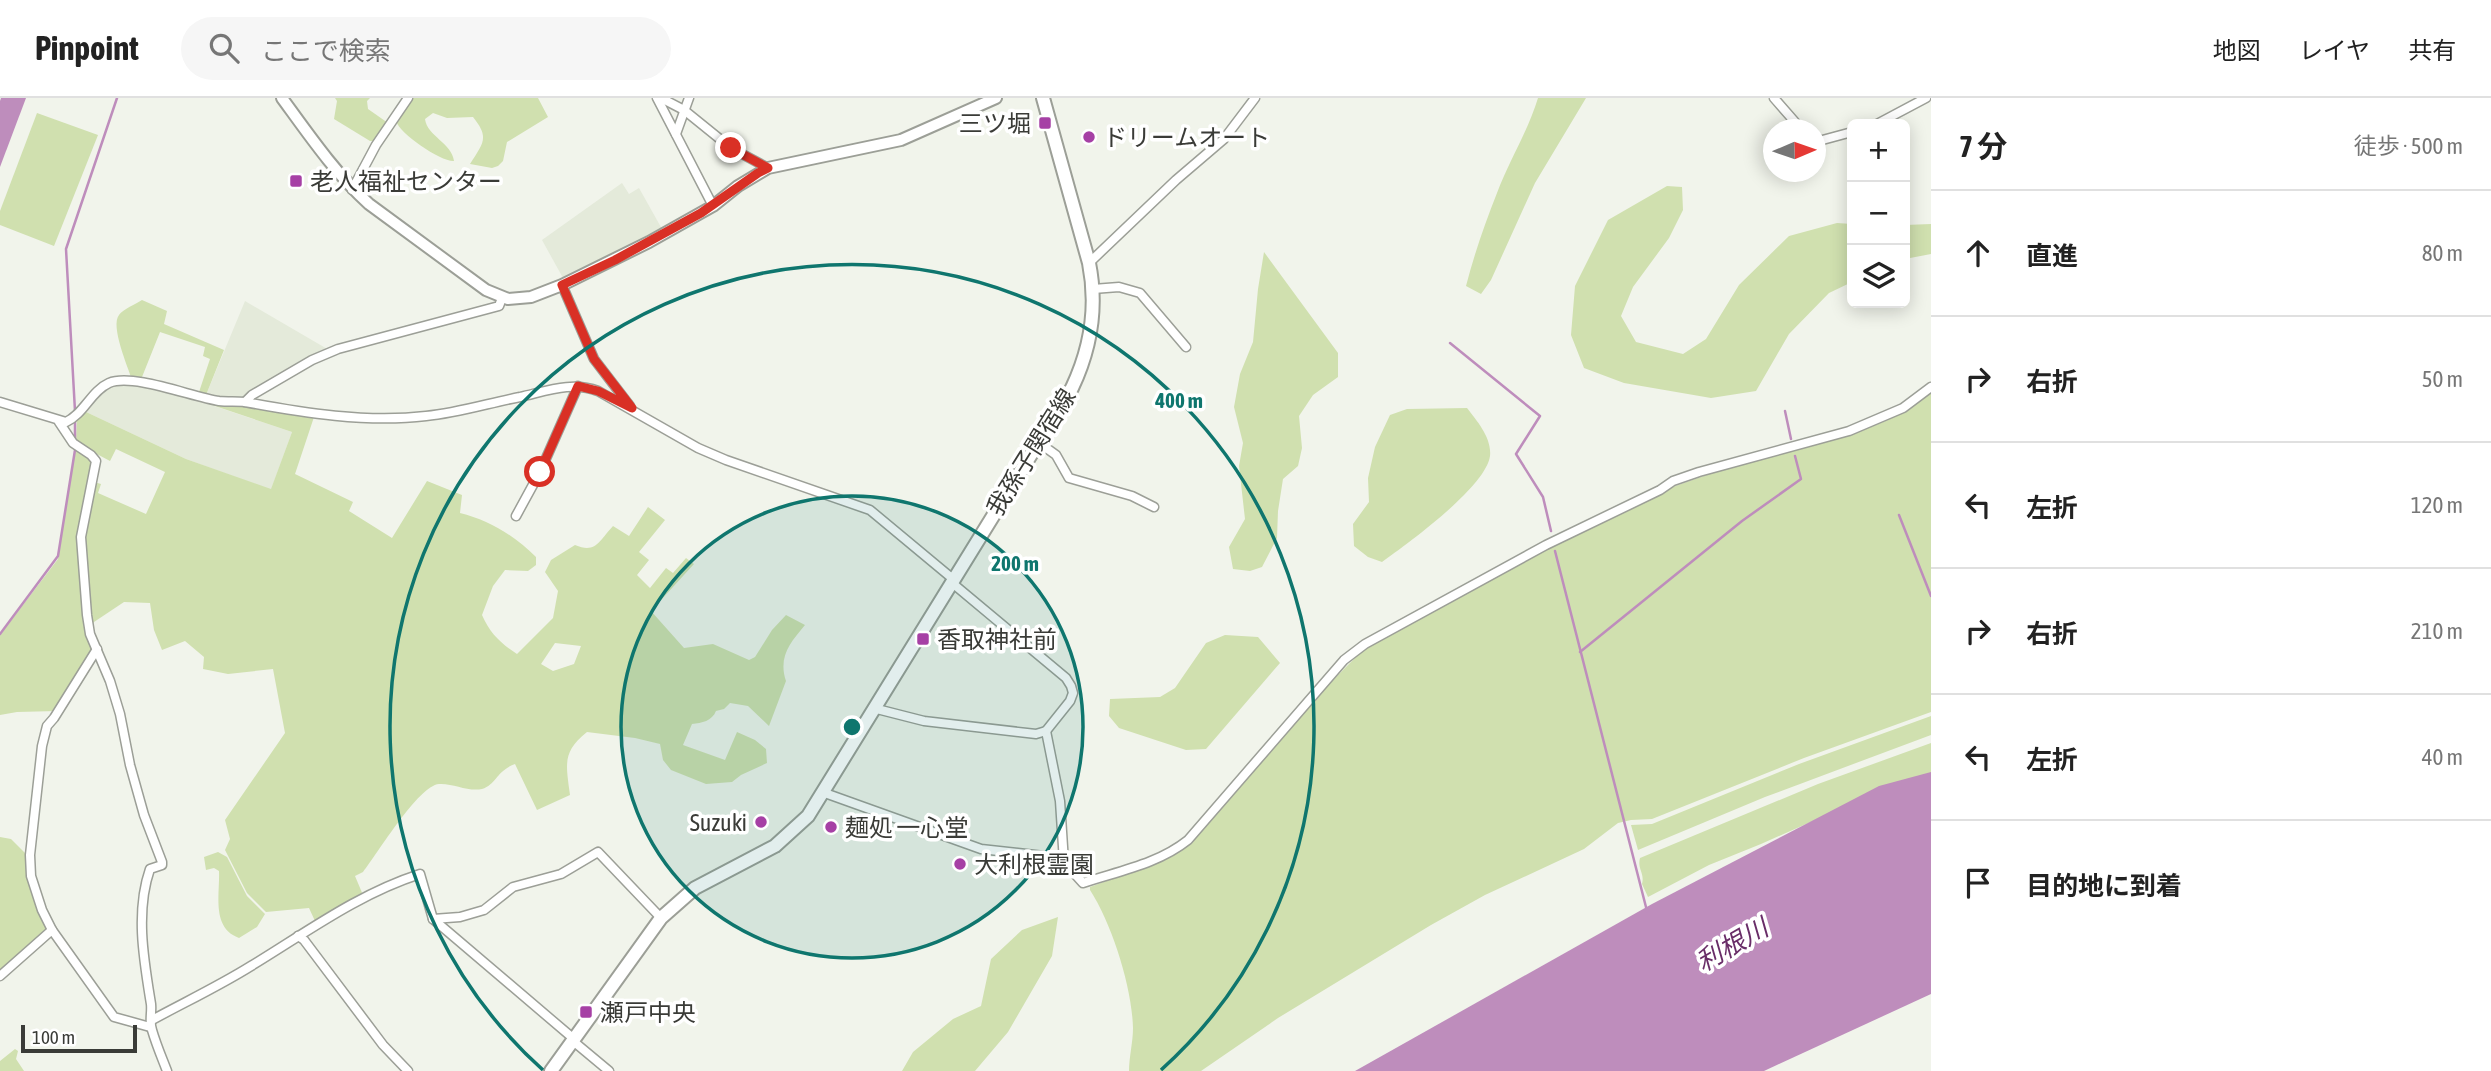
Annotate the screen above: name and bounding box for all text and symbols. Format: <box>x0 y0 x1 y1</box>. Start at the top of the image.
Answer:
search box <box>181 17 671 80</box>
text: Pinpoint <box>35 29 139 67</box>
icon: search <box>205 29 243 67</box>
text: ここで検索 <box>261 36 391 66</box>
text: 地図 <box>2213 37 2261 64</box>
text: レイヤ <box>2299 37 2370 64</box>
text: 共有 <box>2408 37 2456 64</box>
place label: 三ツ堀 <box>959 110 1031 137</box>
marker: 三ツ堀 <box>1037 115 1053 131</box>
north arrow <box>1763 119 1826 182</box>
map controls <box>1847 119 1910 308</box>
button: + <box>1847 119 1910 182</box>
place label: ドリームオート <box>1103 124 1270 151</box>
marker: ドリームオート <box>1081 129 1097 145</box>
text: 7 分 <box>1959 129 2007 163</box>
route end <box>715 132 746 163</box>
text: 徒歩 · 500 m <box>2354 133 2463 159</box>
place label: 老人福祉センター <box>310 168 502 195</box>
marker: 老人福祉センター <box>288 173 304 189</box>
button: − <box>1847 182 1910 245</box>
icon: ahead <box>1959 234 1997 272</box>
text: 80 m <box>2422 240 2463 266</box>
text: 直進 <box>2026 241 2078 271</box>
button: layers <box>1847 245 1910 308</box>
icon: right <box>1959 360 1997 398</box>
text: 50 m <box>2422 366 2463 392</box>
text: 右折 <box>2026 367 2078 397</box>
street label: 我孫子関宿線 <box>981 384 1081 520</box>
text: 400 m <box>1154 388 1203 412</box>
route start <box>524 456 555 487</box>
icon: left <box>1959 486 1997 524</box>
text: 120 m <box>2411 492 2463 518</box>
text: 左折 <box>2026 493 2078 523</box>
text: 200 m <box>991 551 1039 575</box>
icon: right <box>1959 612 1997 650</box>
text: 210 m <box>2411 618 2463 644</box>
text: 右折 <box>2026 619 2078 649</box>
place label: 香取神社前 <box>937 626 1057 653</box>
marker: 香取神社前 <box>915 631 931 647</box>
centre of rings <box>840 715 864 739</box>
icon: left <box>1959 738 1997 776</box>
text: 40 m <box>2422 744 2463 770</box>
text: 左折 <box>2026 745 2078 775</box>
place label: Suzuki <box>690 809 747 836</box>
marker: Suzuki <box>753 814 769 830</box>
place label: 麺処 一心堂 <box>845 814 968 841</box>
marker: 麺処 一心堂 <box>823 819 839 835</box>
place label: 大利根霊園 <box>974 851 1094 878</box>
marker: 大利根霊園 <box>952 856 968 872</box>
icon: arrive <box>1959 864 1997 902</box>
text: 目的地に到着 <box>2026 871 2182 901</box>
water label: 利根川 <box>1691 911 1776 977</box>
place label: 瀬戸中央 <box>600 999 696 1026</box>
marker: 瀬戸中央 <box>578 1004 594 1020</box>
scale bar <box>21 1022 136 1054</box>
text: 100 m <box>32 1026 75 1048</box>

